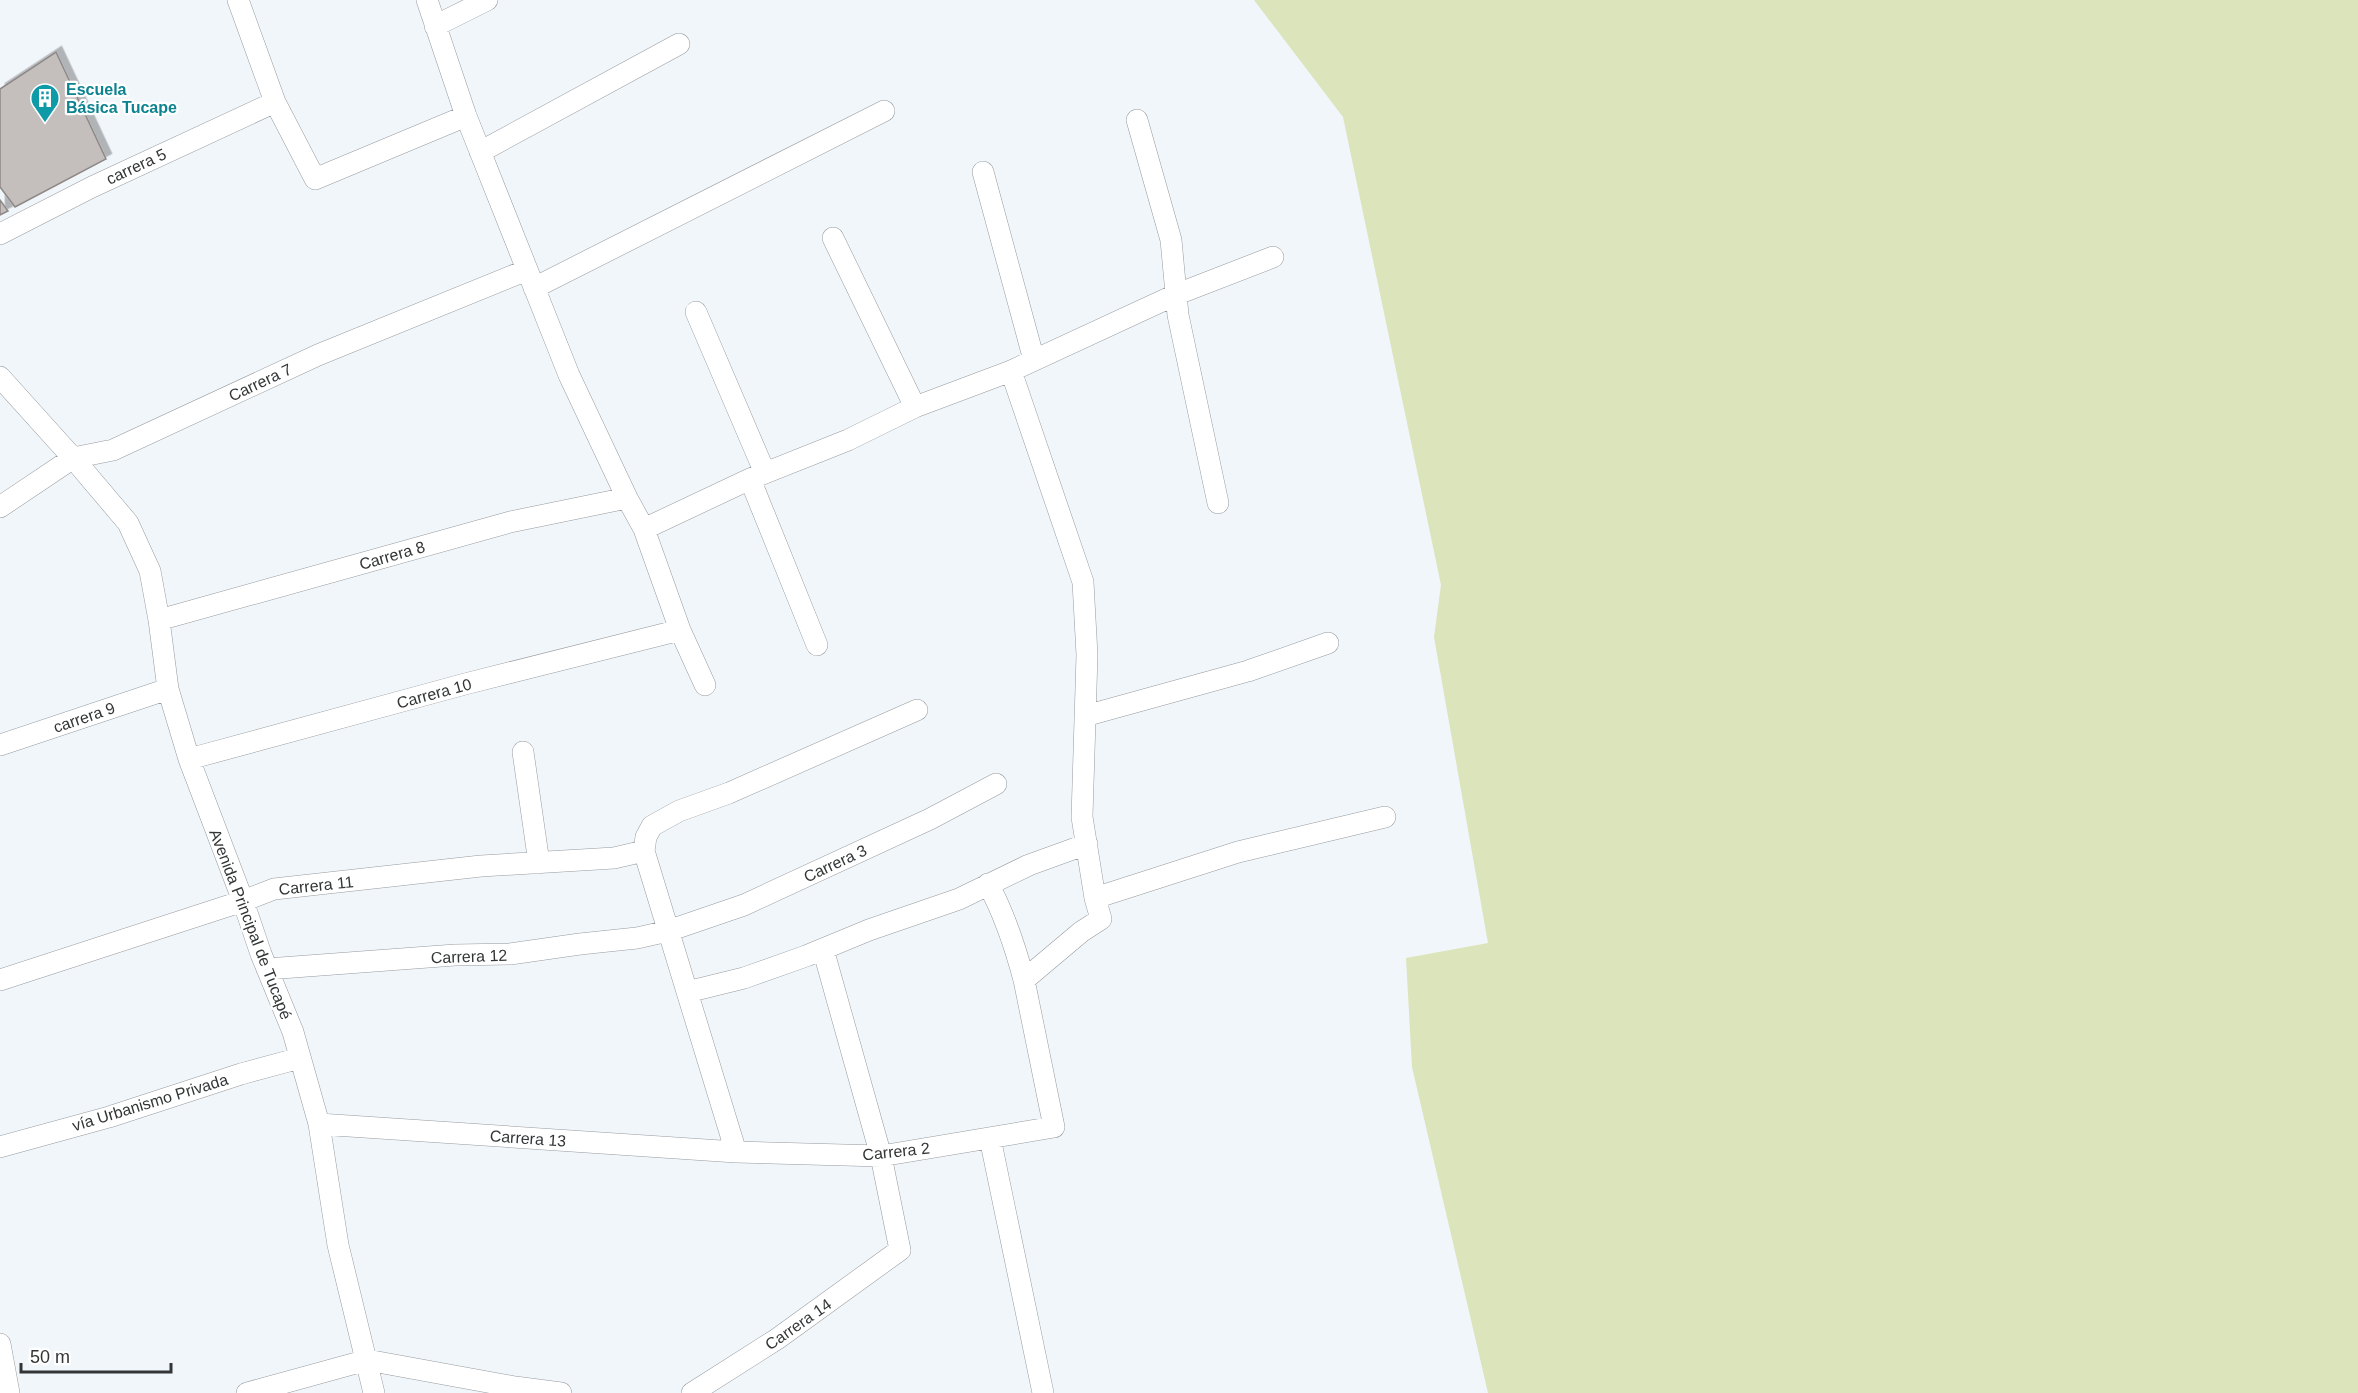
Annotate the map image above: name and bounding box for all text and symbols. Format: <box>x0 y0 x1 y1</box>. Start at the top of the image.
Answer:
place label: Escuela Básica Tucape <box>66 81 177 116</box>
building icon: Escuela Básica Tucape <box>29 82 61 124</box>
street label: carrera 5 <box>104 145 169 188</box>
street label: Carrera 7 <box>226 360 295 404</box>
street label: Carrera 8 <box>357 538 427 573</box>
street label: Carrera 10 <box>395 675 473 712</box>
street label: carrera 9 <box>51 699 117 736</box>
street label: Avenida Principal de Tucapé <box>206 827 295 1022</box>
street label: Carrera 3 <box>801 841 870 885</box>
street label: Carrera 11 <box>278 873 354 898</box>
street label: Carrera 12 <box>431 947 508 966</box>
street label: vía Urbanismo Privada <box>70 1071 230 1134</box>
street label: Carrera 13 <box>489 1127 567 1150</box>
street label: Carrera 2 <box>862 1140 931 1163</box>
street label: Carrera 14 <box>762 1295 835 1353</box>
scale bar <box>21 1336 171 1374</box>
text: 50 m <box>30 1347 70 1367</box>

